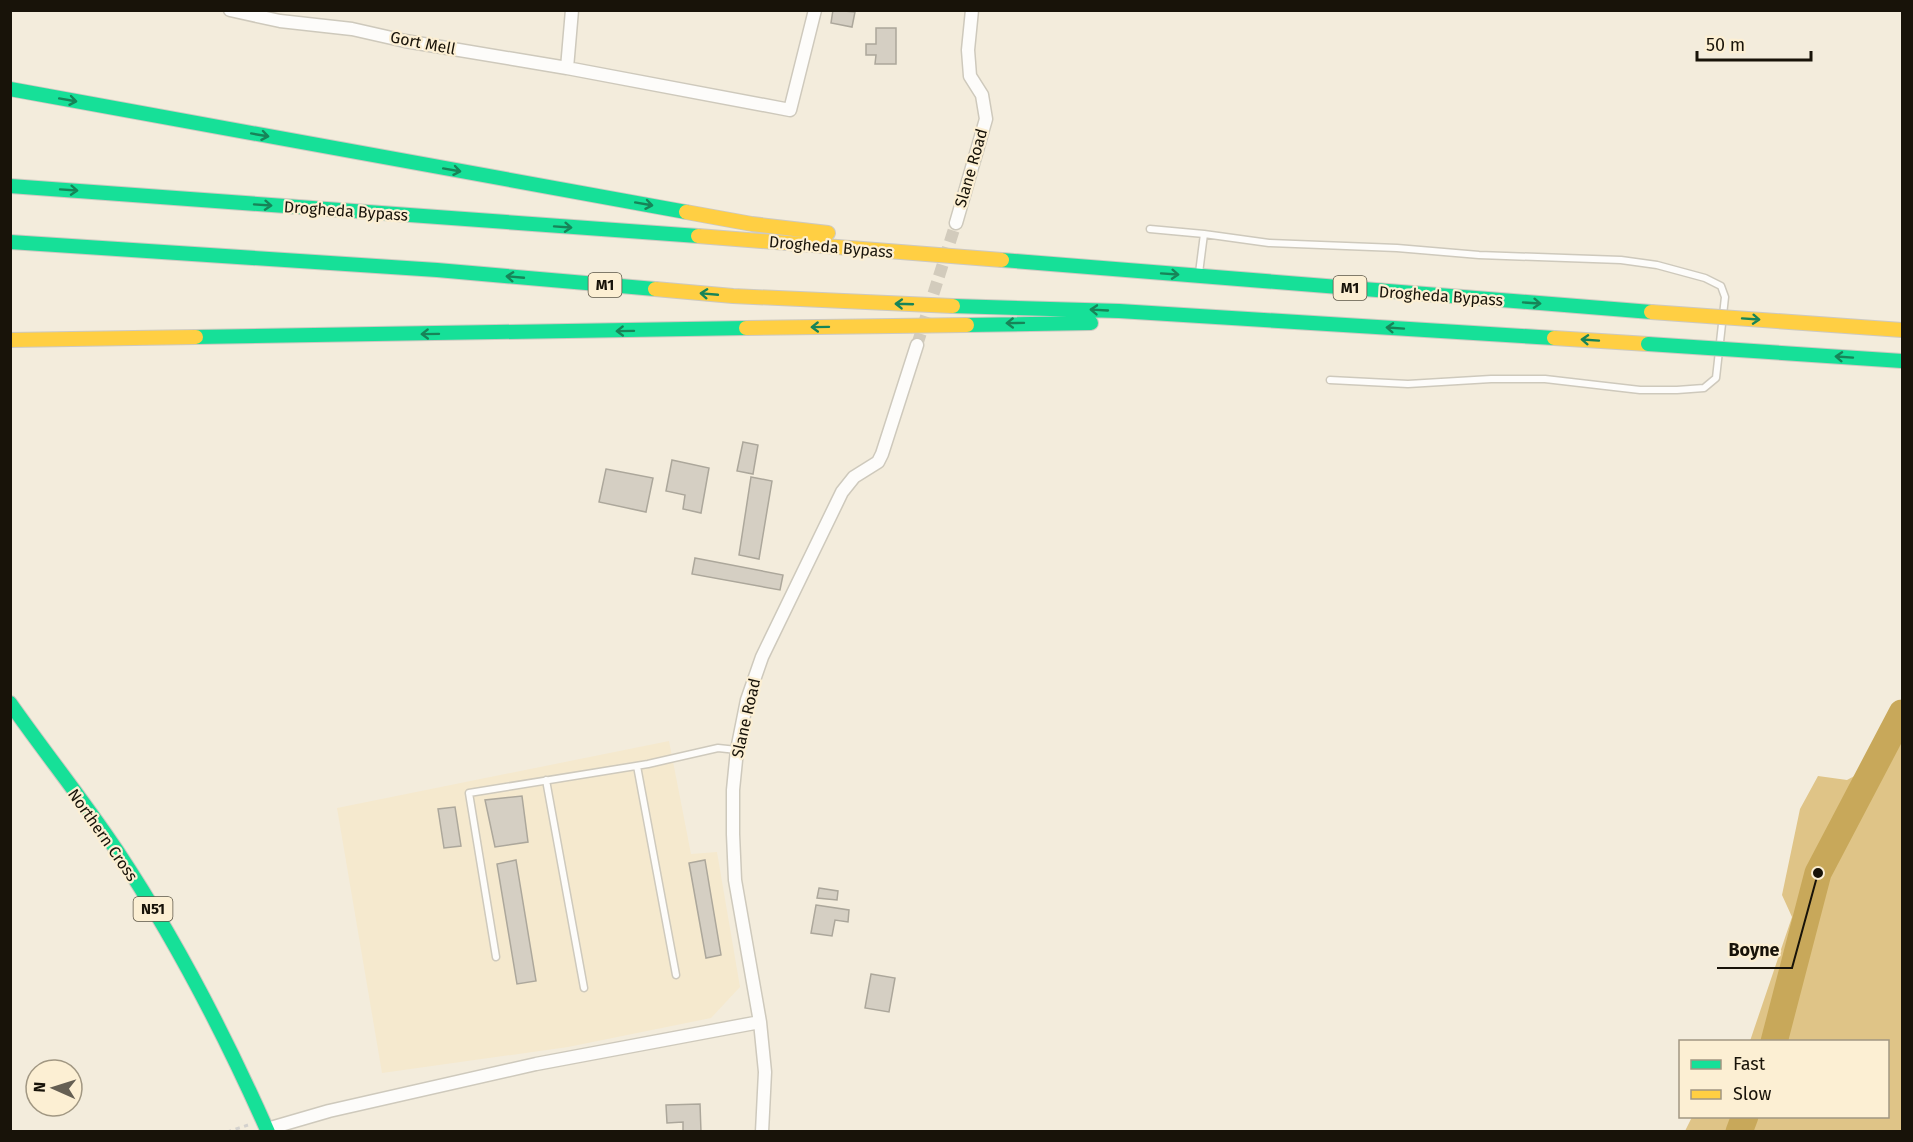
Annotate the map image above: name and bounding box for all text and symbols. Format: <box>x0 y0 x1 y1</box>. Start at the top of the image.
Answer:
scale bar <box>1697 24 1811 62</box>
street label: Gort Mell <box>389 27 458 59</box>
text: 50 m <box>1706 34 1745 56</box>
one-way arrow <box>58 95 77 106</box>
street label: Slane Road <box>951 126 991 210</box>
one-way arrow <box>250 130 269 141</box>
one-way arrow <box>441 165 461 176</box>
one-way arrow <box>58 185 78 196</box>
street label: Drogheda Bypass <box>283 197 409 225</box>
one-way arrow <box>253 199 273 210</box>
one-way arrow <box>633 199 653 210</box>
one-way arrow <box>552 222 572 233</box>
street label: Drogheda Bypass <box>768 232 894 262</box>
one-way arrow <box>1160 269 1180 280</box>
one-way arrow <box>506 271 526 282</box>
road number: M1 <box>588 273 622 297</box>
road number: M1 <box>1334 276 1366 300</box>
street label: Drogheda Bypass <box>1378 282 1504 310</box>
one-way arrow <box>700 288 720 299</box>
one-way arrow <box>895 298 915 310</box>
one-way arrow <box>1522 298 1542 309</box>
one-way arrow <box>1090 304 1110 315</box>
one-way arrow <box>1740 314 1760 325</box>
one-way arrow <box>1006 318 1026 329</box>
one-way arrow <box>811 321 831 333</box>
one-way arrow <box>1386 322 1406 333</box>
one-way arrow <box>616 325 636 336</box>
one-way arrow <box>421 328 441 340</box>
one-way arrow <box>1581 334 1601 345</box>
one-way arrow <box>1835 351 1855 362</box>
street label: Slane Road <box>728 676 764 760</box>
street label: Northern Cross <box>64 785 142 885</box>
road number: N51 <box>134 897 172 921</box>
callout: Boyne <box>1717 932 1792 968</box>
text: Boyne <box>1728 939 1780 961</box>
legend <box>1679 1040 1889 1118</box>
text: Fast <box>1733 1053 1766 1075</box>
north arrow <box>24 1058 84 1118</box>
text: N <box>30 1081 49 1093</box>
text: Slow <box>1733 1083 1772 1105</box>

